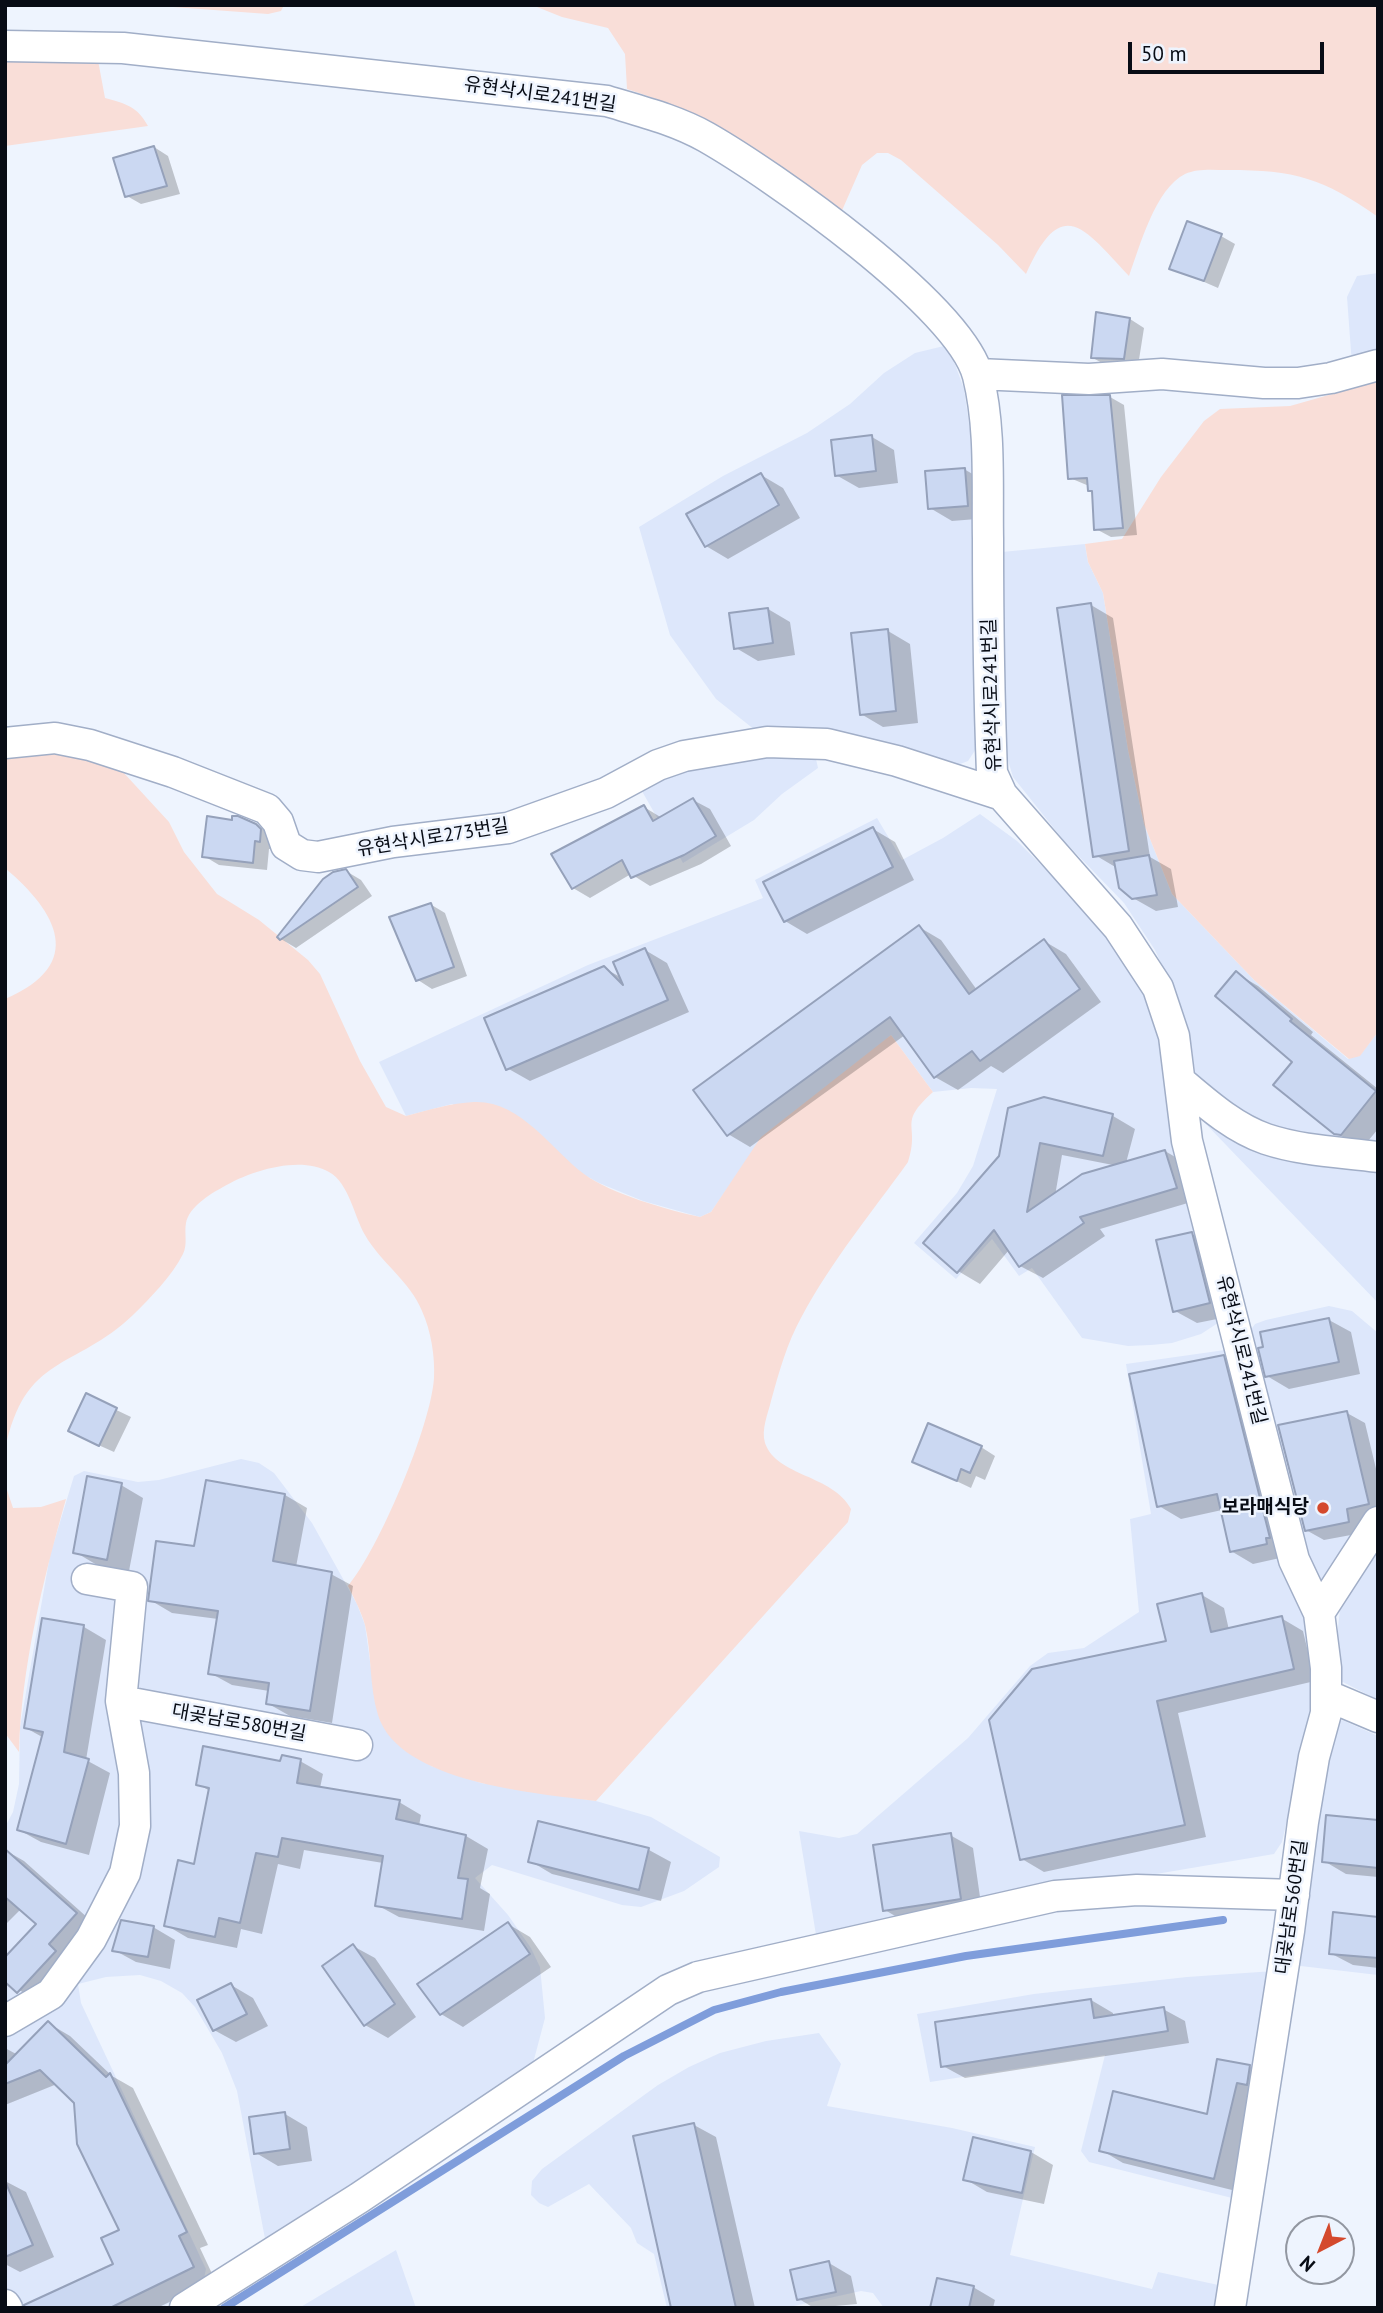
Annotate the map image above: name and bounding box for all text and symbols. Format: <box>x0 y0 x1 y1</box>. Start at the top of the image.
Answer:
scale bar <box>1131 28 1327 72</box>
text: 50 m <box>1141 40 1187 67</box>
street label: 유현삭시로241번길 <box>462 73 618 117</box>
street label: 유현삭시로241번길 <box>978 618 1006 772</box>
street label: 유현삭시로273번길 <box>355 815 511 861</box>
street label: 유현삭시로241번길 <box>1211 1273 1271 1427</box>
place label: 보라매식당 <box>1222 1497 1309 1519</box>
marker: 보라매식당 <box>1315 1500 1331 1516</box>
street label: 대곶남로580번길 <box>170 1700 308 1746</box>
street label: 대곶남로560번길 <box>1271 1838 1313 1976</box>
north arrow <box>1285 2215 1355 2285</box>
text: N <box>1295 2251 1320 2277</box>

